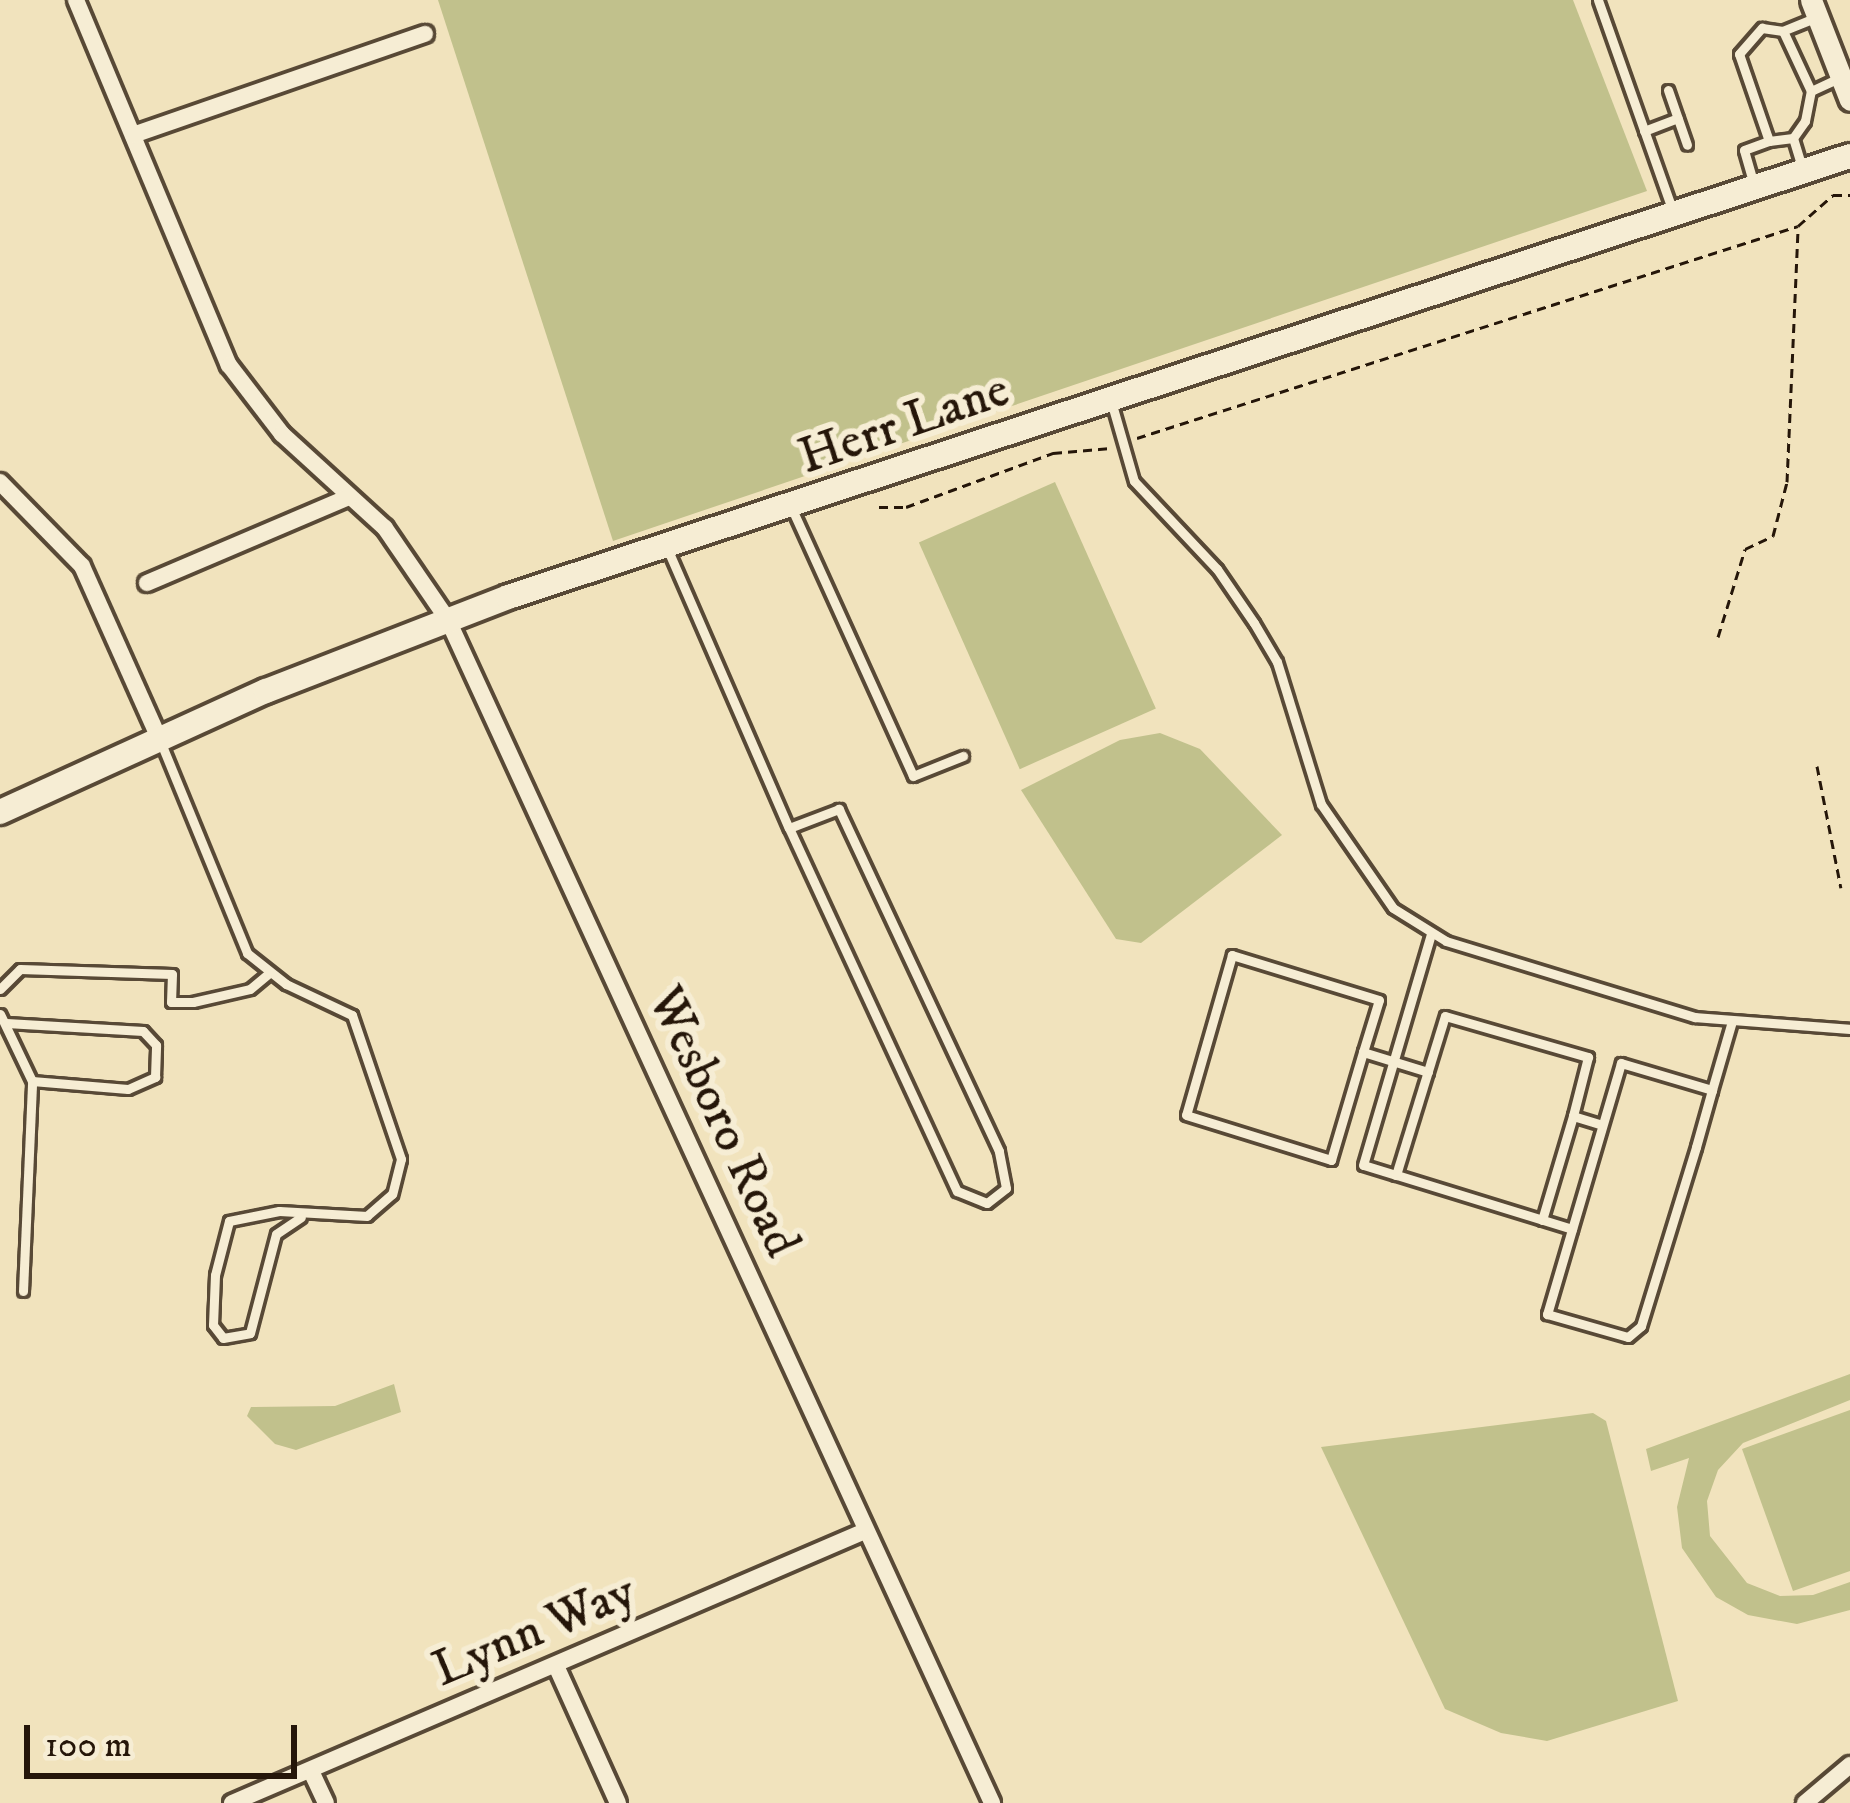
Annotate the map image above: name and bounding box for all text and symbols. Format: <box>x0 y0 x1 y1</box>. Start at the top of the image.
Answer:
street label: Herr Lane <box>791 360 1017 488</box>
street label: Wesboro Road <box>634 977 812 1267</box>
street label: Lynn Way <box>424 1561 644 1701</box>
scale bar <box>30 1701 303 1775</box>
text: 100 m <box>45 1723 132 1768</box>

